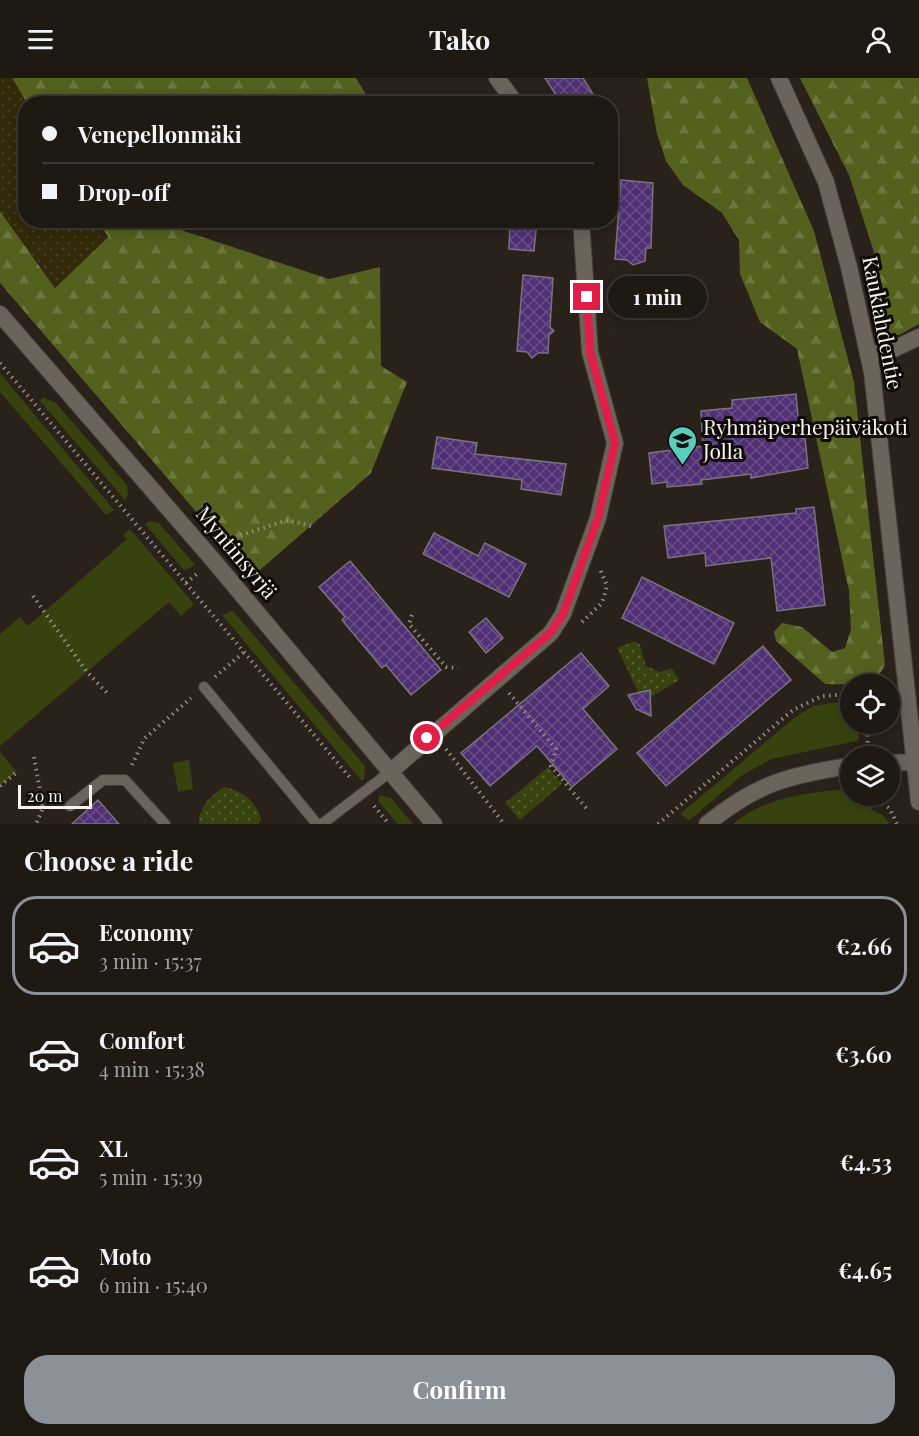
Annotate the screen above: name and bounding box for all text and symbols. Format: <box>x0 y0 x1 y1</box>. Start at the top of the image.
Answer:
text: Tako <box>429 21 490 57</box>
icon: menu <box>24 23 57 56</box>
icon: person <box>862 23 895 56</box>
text: Venepellonmäki <box>78 119 242 149</box>
text: Drop-off <box>78 177 169 207</box>
street label: Kauklahdentie <box>857 253 911 392</box>
callout: 1 min <box>608 276 707 318</box>
route end <box>573 283 600 310</box>
text: 1 min <box>633 283 682 310</box>
place label: Ryhmäperhepäiväkoti Jolla <box>702 412 908 464</box>
school or university icon: Ryhmäperhepäiväkoti Jolla <box>666 424 698 466</box>
street label: Myntinsyrjä <box>191 500 285 604</box>
map controls <box>840 674 900 806</box>
button: locate <box>840 674 900 734</box>
route start <box>413 724 440 751</box>
button: layers <box>840 746 900 806</box>
scale bar <box>18 782 92 810</box>
text: 20 m <box>27 785 62 806</box>
text: Choose a ride <box>24 842 193 878</box>
text: Economy <box>99 917 193 947</box>
icon: car <box>27 919 81 973</box>
text: €2.66 <box>836 931 892 961</box>
text: 3 min · 15:37 <box>99 947 202 974</box>
text: Comfort <box>99 1025 185 1055</box>
icon: car <box>27 1027 81 1081</box>
text: €3.60 <box>835 1039 892 1069</box>
text: 4 min · 15:38 <box>99 1055 205 1082</box>
text: XL <box>99 1133 128 1163</box>
icon: car <box>27 1135 81 1189</box>
text: €4.53 <box>840 1147 892 1177</box>
text: 5 min · 15:39 <box>99 1163 203 1190</box>
text: Moto <box>99 1241 152 1271</box>
icon: car <box>27 1243 81 1297</box>
text: €4.65 <box>838 1255 892 1285</box>
text: 6 min · 15:40 <box>99 1271 208 1298</box>
button: Confirm <box>24 1355 895 1424</box>

